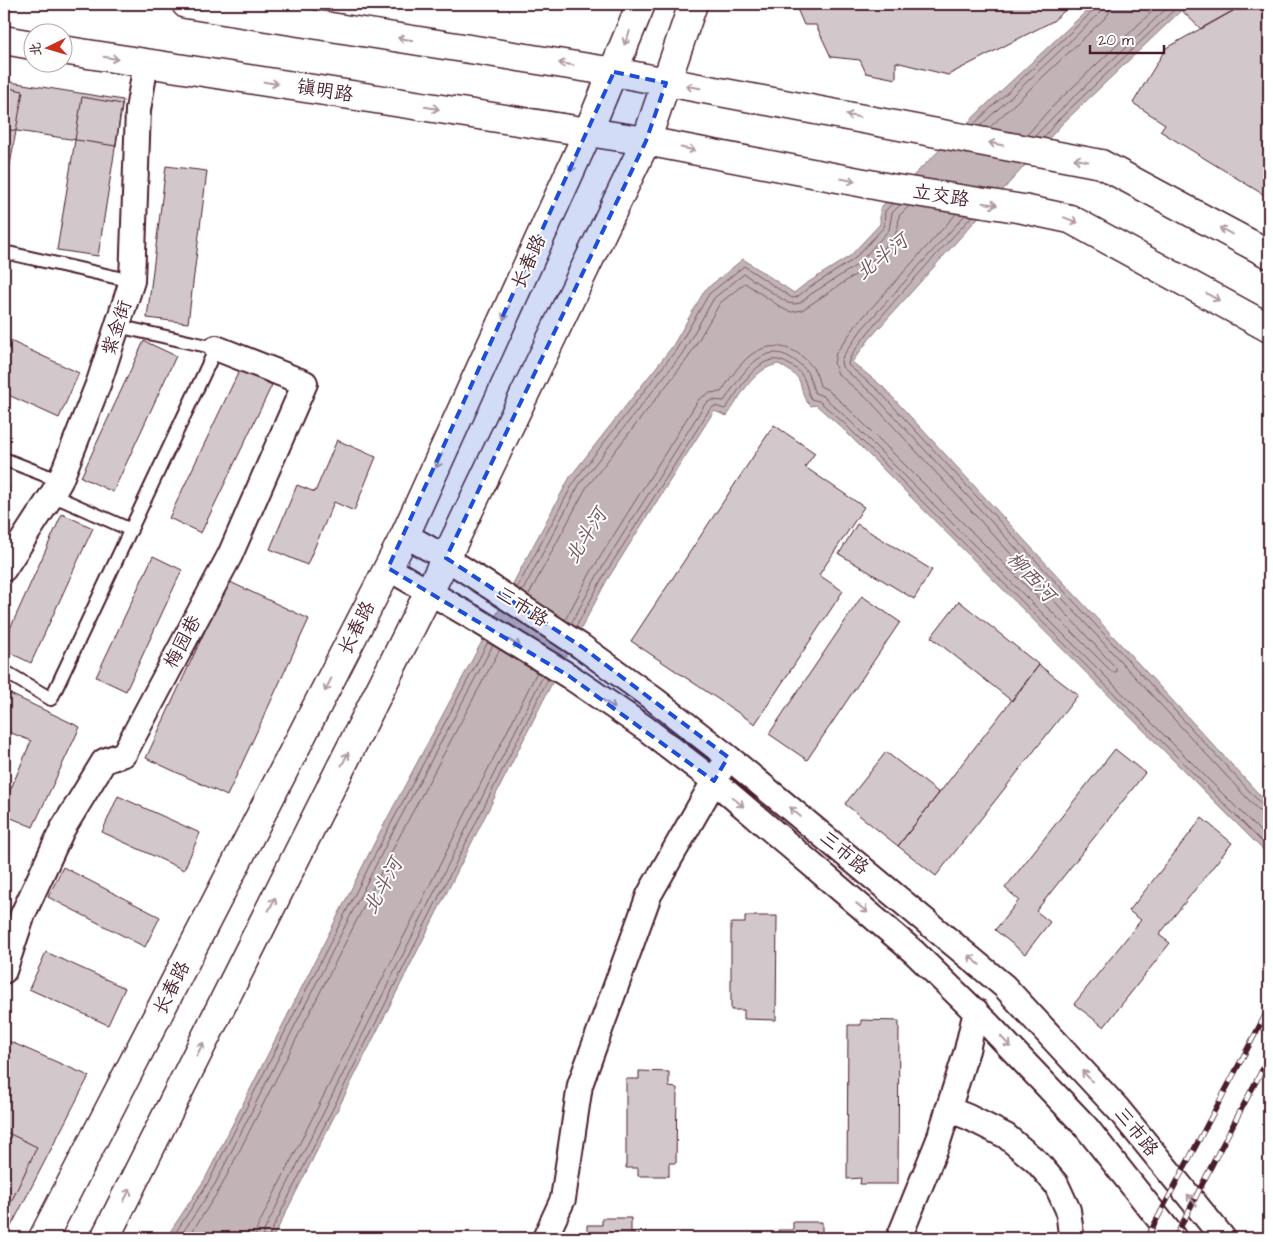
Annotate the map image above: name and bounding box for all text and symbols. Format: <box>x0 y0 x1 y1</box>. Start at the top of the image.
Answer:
north arrow <box>22 22 72 72</box>
scale bar <box>1090 22 1164 54</box>
one-way arrow <box>622 30 631 45</box>
text: 20 m <box>1098 30 1134 51</box>
one-way arrow <box>397 33 413 43</box>
text: 北 <box>25 41 47 57</box>
one-way arrow <box>102 53 118 63</box>
one-way arrow <box>558 59 574 69</box>
street label: 镇明路 <box>295 73 355 109</box>
one-way arrow <box>263 78 279 88</box>
one-way arrow <box>686 82 702 92</box>
one-way arrow <box>423 103 439 113</box>
one-way arrow <box>845 111 861 121</box>
one-way arrow <box>988 138 1004 148</box>
one-way arrow <box>680 144 696 154</box>
one-way arrow <box>1073 155 1089 164</box>
one-way arrow <box>568 157 578 172</box>
one-way arrow <box>839 175 855 185</box>
street label: 立交路 <box>911 178 971 214</box>
one-way arrow <box>982 199 998 209</box>
one-way arrow <box>1062 216 1078 225</box>
water label: 北斗河 <box>850 226 917 287</box>
one-way arrow <box>1219 226 1234 236</box>
street label: 长春路 <box>505 230 553 294</box>
one-way arrow <box>1206 292 1221 302</box>
street label: 紫金街 <box>95 297 139 359</box>
one-way arrow <box>501 305 511 320</box>
one-way arrow <box>433 453 443 468</box>
water label: 北斗河 <box>558 501 615 569</box>
water label: 柳西河 <box>1000 546 1064 611</box>
street label: 三市路 <box>491 580 553 634</box>
street label: 长春路 <box>332 596 382 660</box>
street label: 梅园巷 <box>158 610 208 674</box>
one-way arrow <box>507 637 521 648</box>
one-way arrow <box>323 677 332 692</box>
one-way arrow <box>602 699 616 709</box>
one-way arrow <box>341 752 350 767</box>
one-way arrow <box>732 796 745 808</box>
one-way arrow <box>788 806 801 818</box>
street label: 三市路 <box>813 824 875 882</box>
water label: 北斗河 <box>356 850 411 919</box>
one-way arrow <box>268 897 277 912</box>
one-way arrow <box>855 902 868 913</box>
one-way arrow <box>967 955 980 966</box>
street label: 长春路 <box>147 956 197 1020</box>
one-way arrow <box>1000 1036 1012 1049</box>
one-way arrow <box>195 1042 205 1057</box>
one-way arrow <box>1082 1069 1093 1082</box>
street label: 三市路 <box>1108 1101 1164 1163</box>
one-way arrow <box>122 1187 132 1202</box>
one-way arrow <box>1186 1194 1197 1207</box>

